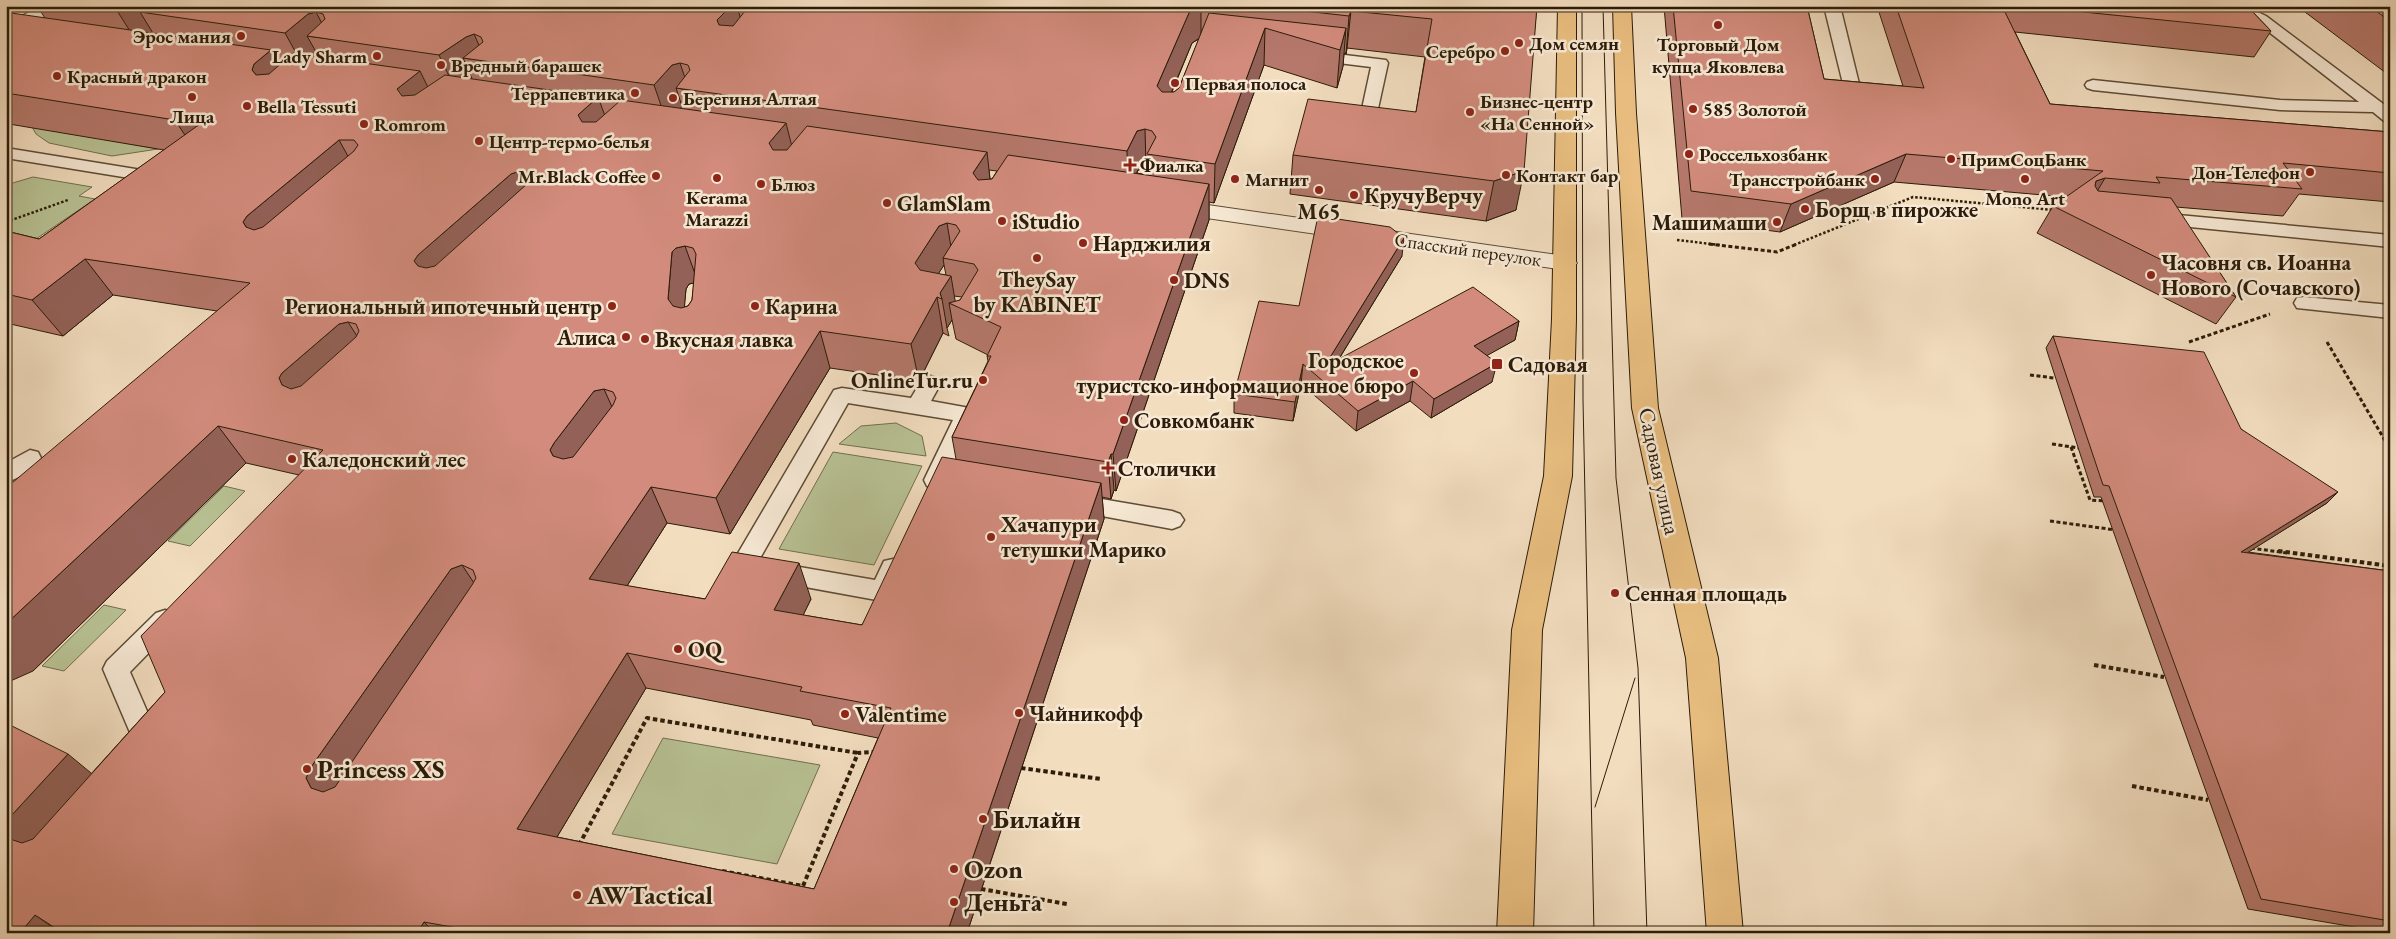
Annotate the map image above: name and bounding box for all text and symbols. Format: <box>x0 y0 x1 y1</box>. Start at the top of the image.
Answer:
marker: Торговый Дом купца Яковлева <box>1712 19 1724 31</box>
place label: Эрос мания <box>133 24 231 49</box>
marker: Эрос мания <box>235 30 247 42</box>
place label: Дом семян <box>1529 31 1619 56</box>
place label: Торговый Дом купца Яковлева <box>1652 32 1785 79</box>
marker: Дом семян <box>1513 37 1525 49</box>
place label: Серебро <box>1426 39 1495 64</box>
place label: Lady Sharm <box>272 44 368 69</box>
marker: Серебро <box>1499 45 1511 57</box>
marker: Lady Sharm <box>371 50 383 62</box>
place label: Вредный барашек <box>451 53 602 78</box>
marker: Вредный барашек <box>435 59 447 71</box>
place label: Красный дракон <box>67 64 207 89</box>
marker: Красный дракон <box>51 70 63 82</box>
place label: Первая полоса <box>1185 71 1307 96</box>
marker: Первая полоса <box>1169 77 1181 89</box>
place label: Террапевтика <box>510 81 626 106</box>
place label: Берегиня Алтая <box>683 86 817 111</box>
marker: Террапевтика <box>629 87 641 99</box>
place label: Бизнес-центр «На Сенной» <box>1480 89 1594 136</box>
marker: Лица <box>186 91 198 103</box>
marker: Берегиня Алтая <box>667 92 679 104</box>
place label: Bella Tessuti <box>257 94 357 119</box>
place label: 585 Золотой <box>1703 97 1807 122</box>
marker: Bella Tessuti <box>241 100 253 112</box>
marker: 585 Золотой <box>1687 103 1699 115</box>
place label: Лица <box>170 104 215 129</box>
marker: Бизнес-центр «На Сенной» <box>1464 106 1476 118</box>
place label: Romrom <box>374 112 447 137</box>
marker: Romrom <box>358 118 370 130</box>
place label: Центр-термо-белья <box>489 129 650 154</box>
marker: Центр-термо-белья <box>473 135 485 147</box>
place label: Россельхозбанк <box>1699 142 1828 167</box>
place label: ПримСоцБанк <box>1961 147 2087 172</box>
marker: Россельхозбанк <box>1683 148 1695 160</box>
place label: Фиалка <box>1140 153 1204 178</box>
marker: ПримСоцБанк <box>1945 153 1957 165</box>
marker: Фиалка <box>1124 159 1136 171</box>
place label: Дон-Телефон <box>2192 160 2300 185</box>
place label: Контакт бар <box>1516 163 1619 188</box>
place label: Mr.Black Coffee <box>518 164 646 189</box>
marker: Дон-Телефон <box>2304 166 2316 178</box>
place label: Магнит <box>1245 167 1309 192</box>
place label: Трансстройбанк <box>1729 167 1865 192</box>
marker: Контакт бар <box>1500 169 1512 181</box>
marker: Mr.Black Coffee <box>650 170 662 182</box>
marker: Kerama Marazzi <box>711 172 723 184</box>
place label: Блюз <box>771 172 815 197</box>
marker: Магнит <box>1229 173 1241 185</box>
marker: Трансстройбанк <box>1869 173 1881 185</box>
marker: Mono Art <box>2019 173 2031 185</box>
marker: Блюз <box>755 178 767 190</box>
place label: КручуВерчу <box>1364 181 1483 210</box>
marker: М65 <box>1313 184 1325 196</box>
place label: Kerama Marazzi <box>685 185 749 232</box>
place label: Mono Art <box>1985 186 2065 211</box>
place label: GlamSlam <box>897 189 991 218</box>
marker: КручуВерчу <box>1348 189 1360 201</box>
place label: Борщ в пирожке <box>1815 195 1978 224</box>
marker: GlamSlam <box>881 197 893 209</box>
place label: М65 <box>1297 197 1341 226</box>
marker: Борщ в пирожке <box>1799 203 1811 215</box>
place label: iStudio <box>1012 207 1079 236</box>
place label: Машимаши <box>1652 208 1767 237</box>
marker: iStudio <box>996 215 1008 227</box>
marker: Машимаши <box>1771 216 1783 228</box>
street label: Спасский переулок <box>1393 227 1543 272</box>
place label: Нарджилия <box>1093 229 1211 258</box>
marker: Нарджилия <box>1077 237 1089 249</box>
place label: Часовня св. Иоанна Нового (Сочавского) <box>2161 248 2360 302</box>
marker: TheySay by KABINET <box>1031 252 1043 264</box>
place label: TheySay by KABINET <box>973 265 1101 319</box>
place label: DNS <box>1184 266 1230 295</box>
marker: Часовня св. Иоанна Нового (Сочавского) <box>2145 269 2157 281</box>
marker: DNS <box>1168 274 1180 286</box>
place label: Региональный ипотечный центр <box>285 292 602 321</box>
place label: Карина <box>765 292 838 321</box>
marker: Региональный ипотечный центр <box>606 300 618 312</box>
marker: Карина <box>749 300 761 312</box>
place label: Алиса <box>556 323 616 352</box>
place label: Вкусная лавка <box>655 325 794 354</box>
marker: Алиса <box>620 331 632 343</box>
marker: Вкусная лавка <box>639 333 651 345</box>
place label: Городское туристско-информационное бюро <box>1076 346 1404 400</box>
place label: Садовая <box>1508 350 1588 379</box>
marker: Садовая <box>1490 357 1504 371</box>
place label: OnlineTur.ru <box>851 366 973 395</box>
marker: Городское туристско-информационное бюро <box>1408 367 1420 379</box>
marker: OnlineTur.ru <box>977 374 989 386</box>
street label: Садовая улица <box>1632 405 1687 537</box>
place label: Совкомбанк <box>1134 406 1255 435</box>
marker: Совкомбанк <box>1118 414 1130 426</box>
place label: Каледонский лес <box>302 445 466 474</box>
marker: Каледонский лес <box>286 453 298 465</box>
place label: Столички <box>1118 454 1216 483</box>
marker: Столички <box>1102 462 1114 474</box>
place label: Хачапури тетушки Марико <box>1000 510 1166 564</box>
marker: Хачапури тетушки Марико <box>985 531 997 543</box>
place label: Сенная площадь <box>1625 579 1787 608</box>
marker: Сенная площадь <box>1609 587 1621 599</box>
place label: OQ <box>688 635 725 664</box>
marker: OQ <box>672 643 684 655</box>
place label: Чайникофф <box>1029 699 1143 728</box>
place label: Valentime <box>855 700 947 729</box>
marker: Чайникофф <box>1013 707 1025 719</box>
marker: Valentime <box>839 708 851 720</box>
place label: Princess XS <box>317 752 445 786</box>
marker: Princess XS <box>301 763 313 775</box>
place label: Билайн <box>993 802 1081 836</box>
marker: Билайн <box>977 813 989 825</box>
place label: Ozon <box>964 852 1023 886</box>
marker: Ozon <box>948 863 960 875</box>
place label: AWTactical <box>586 878 713 912</box>
place label: Деньга <box>964 885 1043 919</box>
marker: AWTactical <box>571 889 583 901</box>
marker: Деньга <box>948 896 960 908</box>

